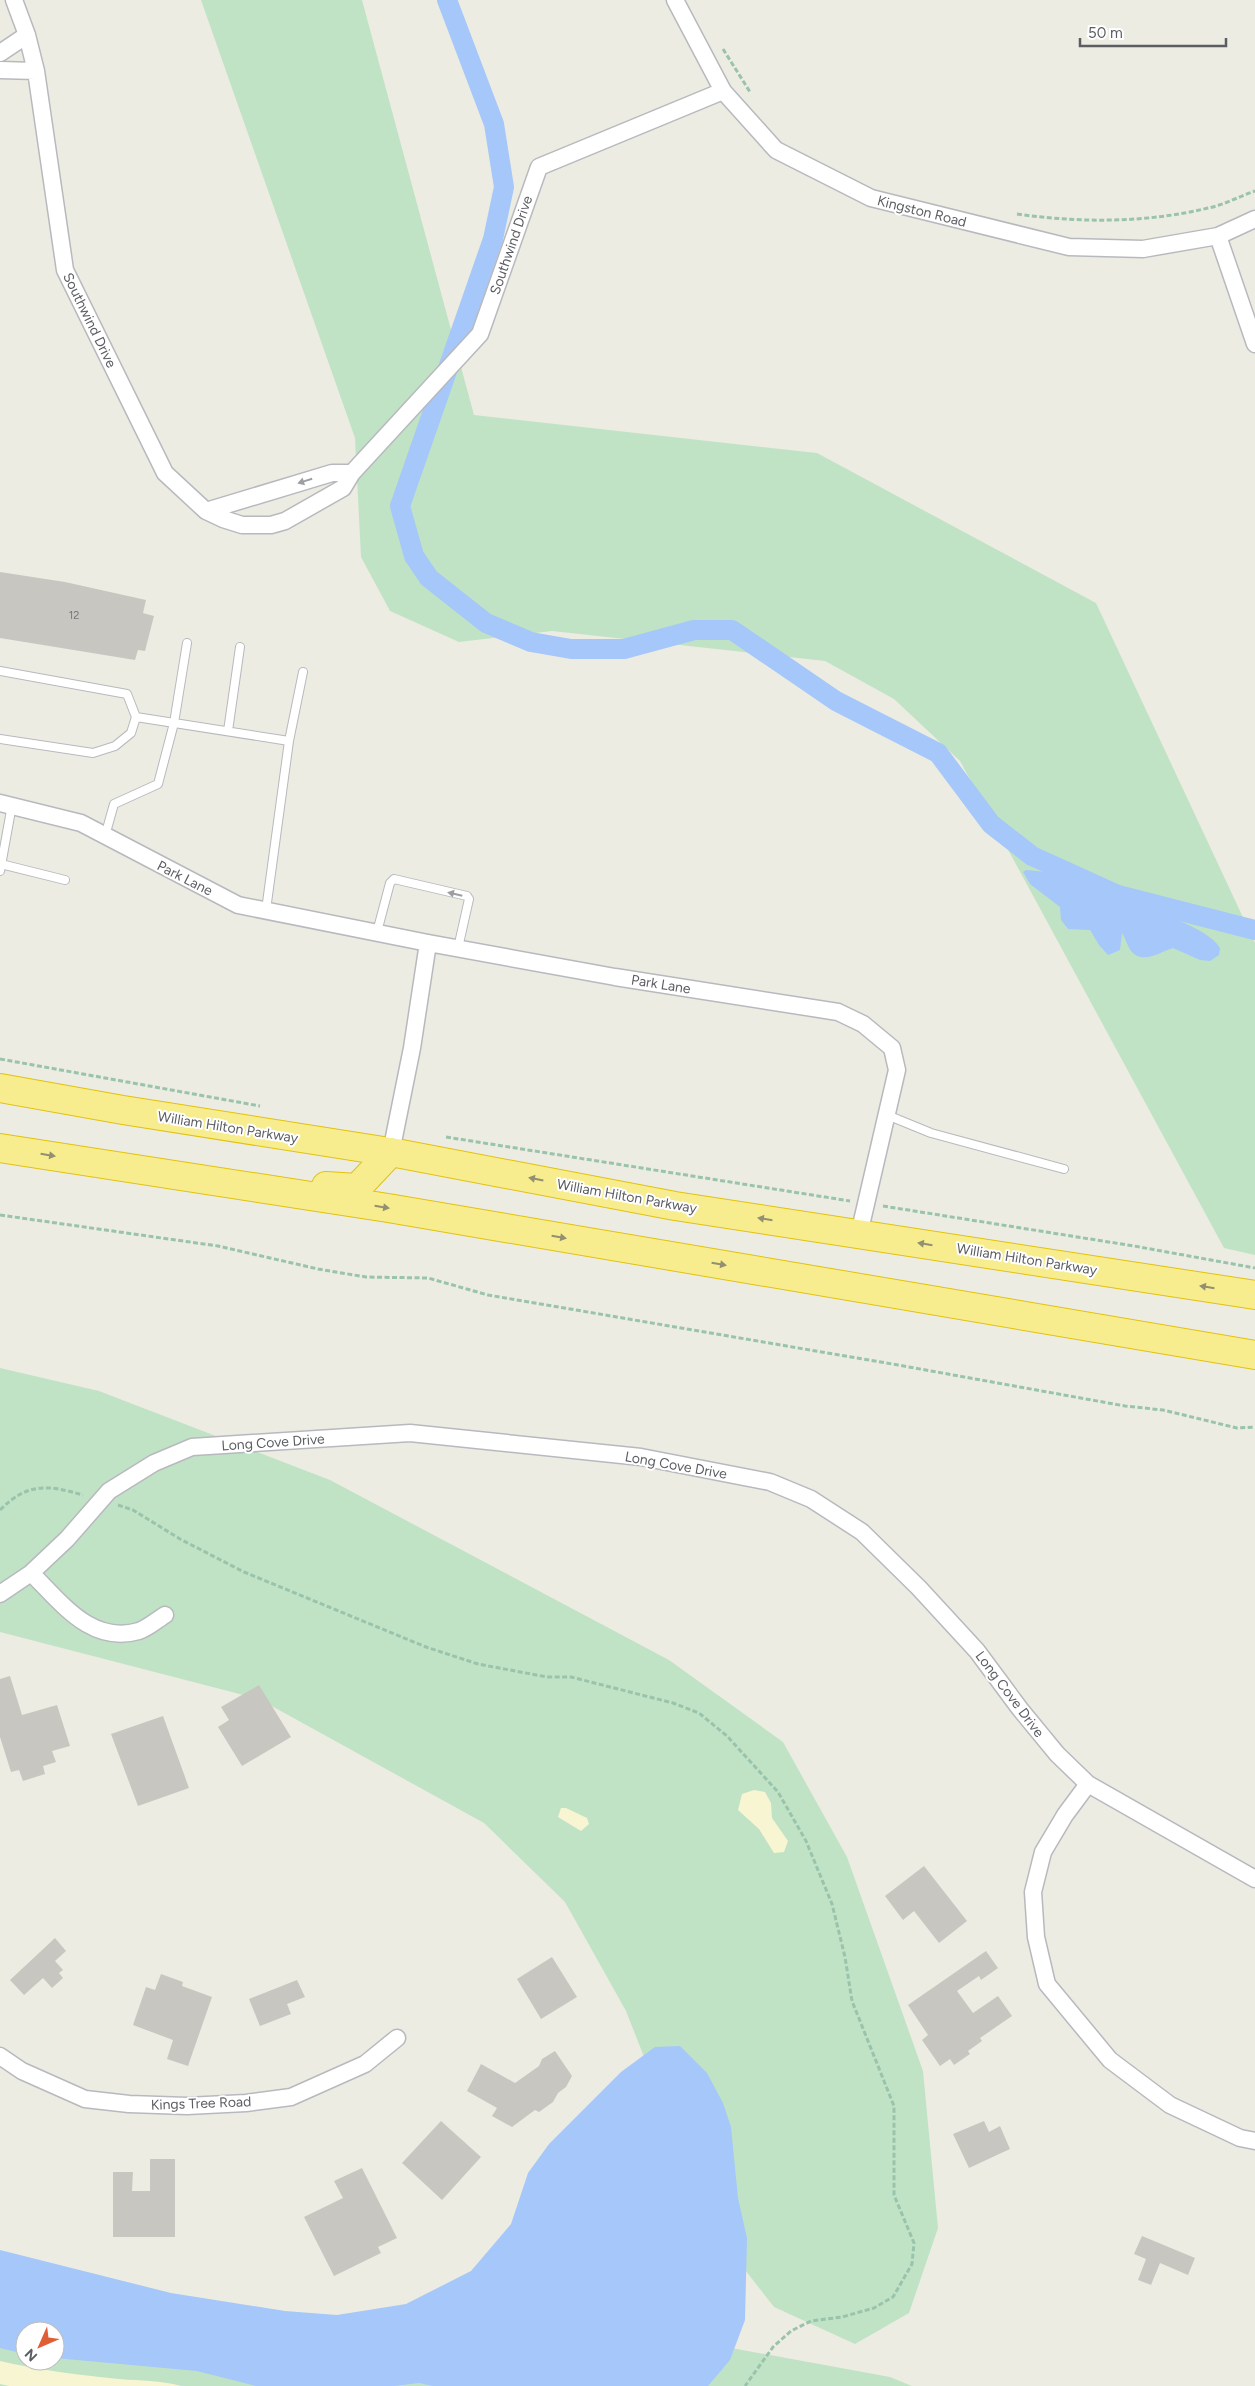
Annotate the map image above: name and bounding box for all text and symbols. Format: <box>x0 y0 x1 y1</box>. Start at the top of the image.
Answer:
scale bar <box>1080 15 1226 47</box>
text: 50 m <box>1088 24 1123 42</box>
street label: Kingston Road <box>876 192 968 231</box>
street label: Southwind Drive <box>487 193 536 297</box>
street label: Southwind Drive <box>59 270 120 371</box>
one-way arrow <box>297 478 312 486</box>
house number: 12 <box>69 609 79 622</box>
street label: Park Lane <box>154 857 216 900</box>
one-way arrow <box>447 890 462 898</box>
street label: Park Lane <box>630 971 692 998</box>
street label: William Hilton Parkway <box>156 1108 300 1147</box>
one-way arrow <box>41 1152 57 1160</box>
one-way arrow <box>527 1175 543 1183</box>
street label: William Hilton Parkway <box>556 1176 699 1217</box>
one-way arrow <box>374 1203 390 1211</box>
one-way arrow <box>756 1215 772 1223</box>
one-way arrow <box>552 1233 568 1241</box>
one-way arrow <box>917 1239 933 1247</box>
street label: William Hilton Parkway <box>955 1240 1099 1279</box>
one-way arrow <box>712 1261 728 1269</box>
one-way arrow <box>1199 1283 1215 1291</box>
street label: Long Cove Drive <box>221 1430 326 1455</box>
street label: Long Cove Drive <box>623 1448 729 1483</box>
street label: Long Cove Drive <box>972 1648 1048 1741</box>
street label: Kings Tree Road <box>150 2093 252 2114</box>
north arrow <box>15 2321 65 2371</box>
text: N <box>21 2345 41 2365</box>

